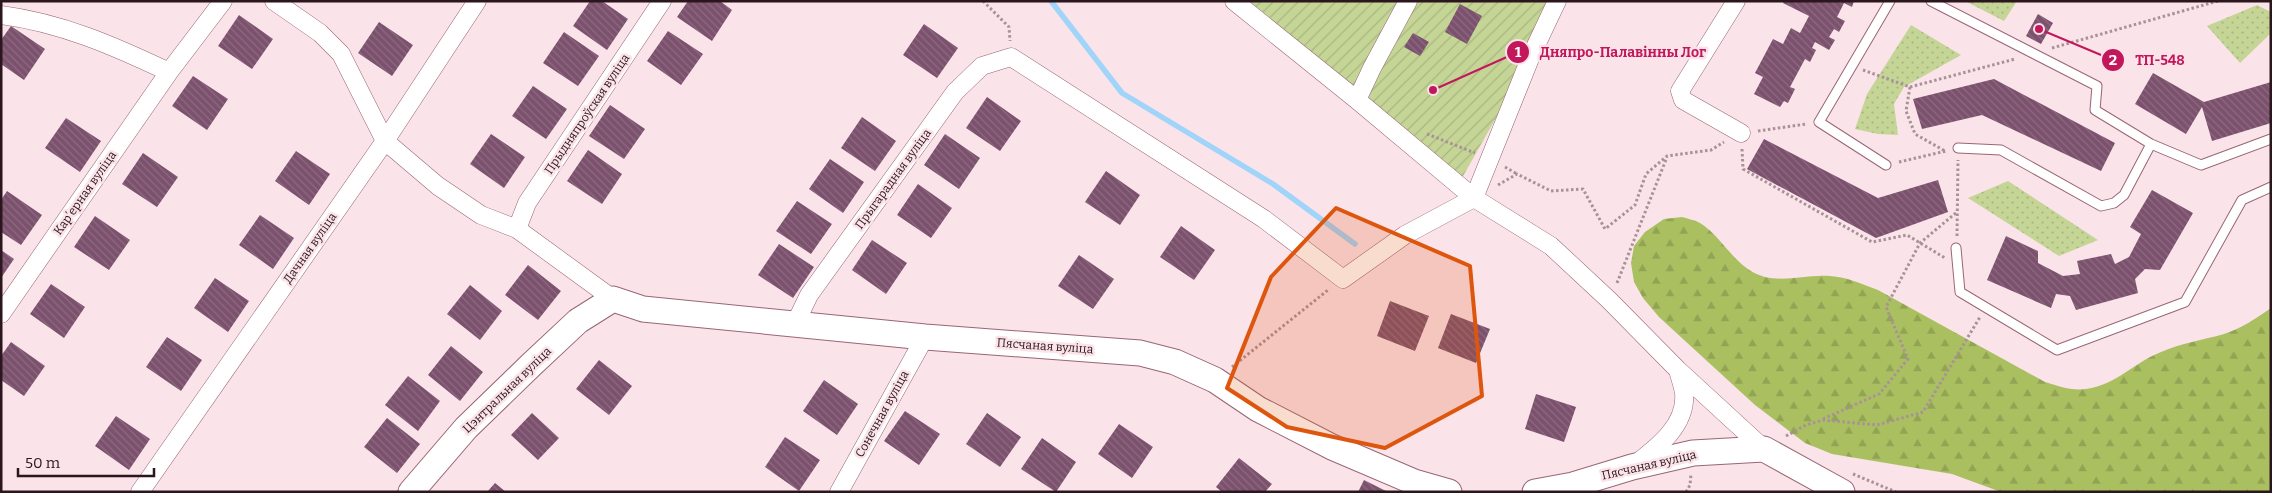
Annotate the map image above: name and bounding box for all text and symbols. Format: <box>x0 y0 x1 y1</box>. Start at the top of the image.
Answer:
callout: Дняпро-Палавінны Лог <box>1505 37 1716 66</box>
text: 1 <box>1515 43 1522 61</box>
text: Дняпро-Палавінны Лог <box>1540 44 1706 61</box>
callout: ТП-548 <box>2100 45 2195 74</box>
street label: Прыдняпроўская вуліца <box>542 51 633 177</box>
text: 2 <box>2109 51 2117 69</box>
text: ТП-548 <box>2135 52 2185 69</box>
street label: Прыгарадная вуліца <box>852 126 934 232</box>
street label: Карʼерная вуліца <box>51 148 119 238</box>
street label: Дачная вуліца <box>281 210 340 286</box>
street label: Пясчаная вуліца <box>996 336 1094 356</box>
street label: Цэнтральная вуліца <box>460 344 554 436</box>
street label: Сонечная вуліца <box>852 368 912 460</box>
scale bar <box>18 446 154 478</box>
street label: Пясчаная вуліца <box>1600 447 1698 483</box>
text: 50 m <box>25 454 61 472</box>

